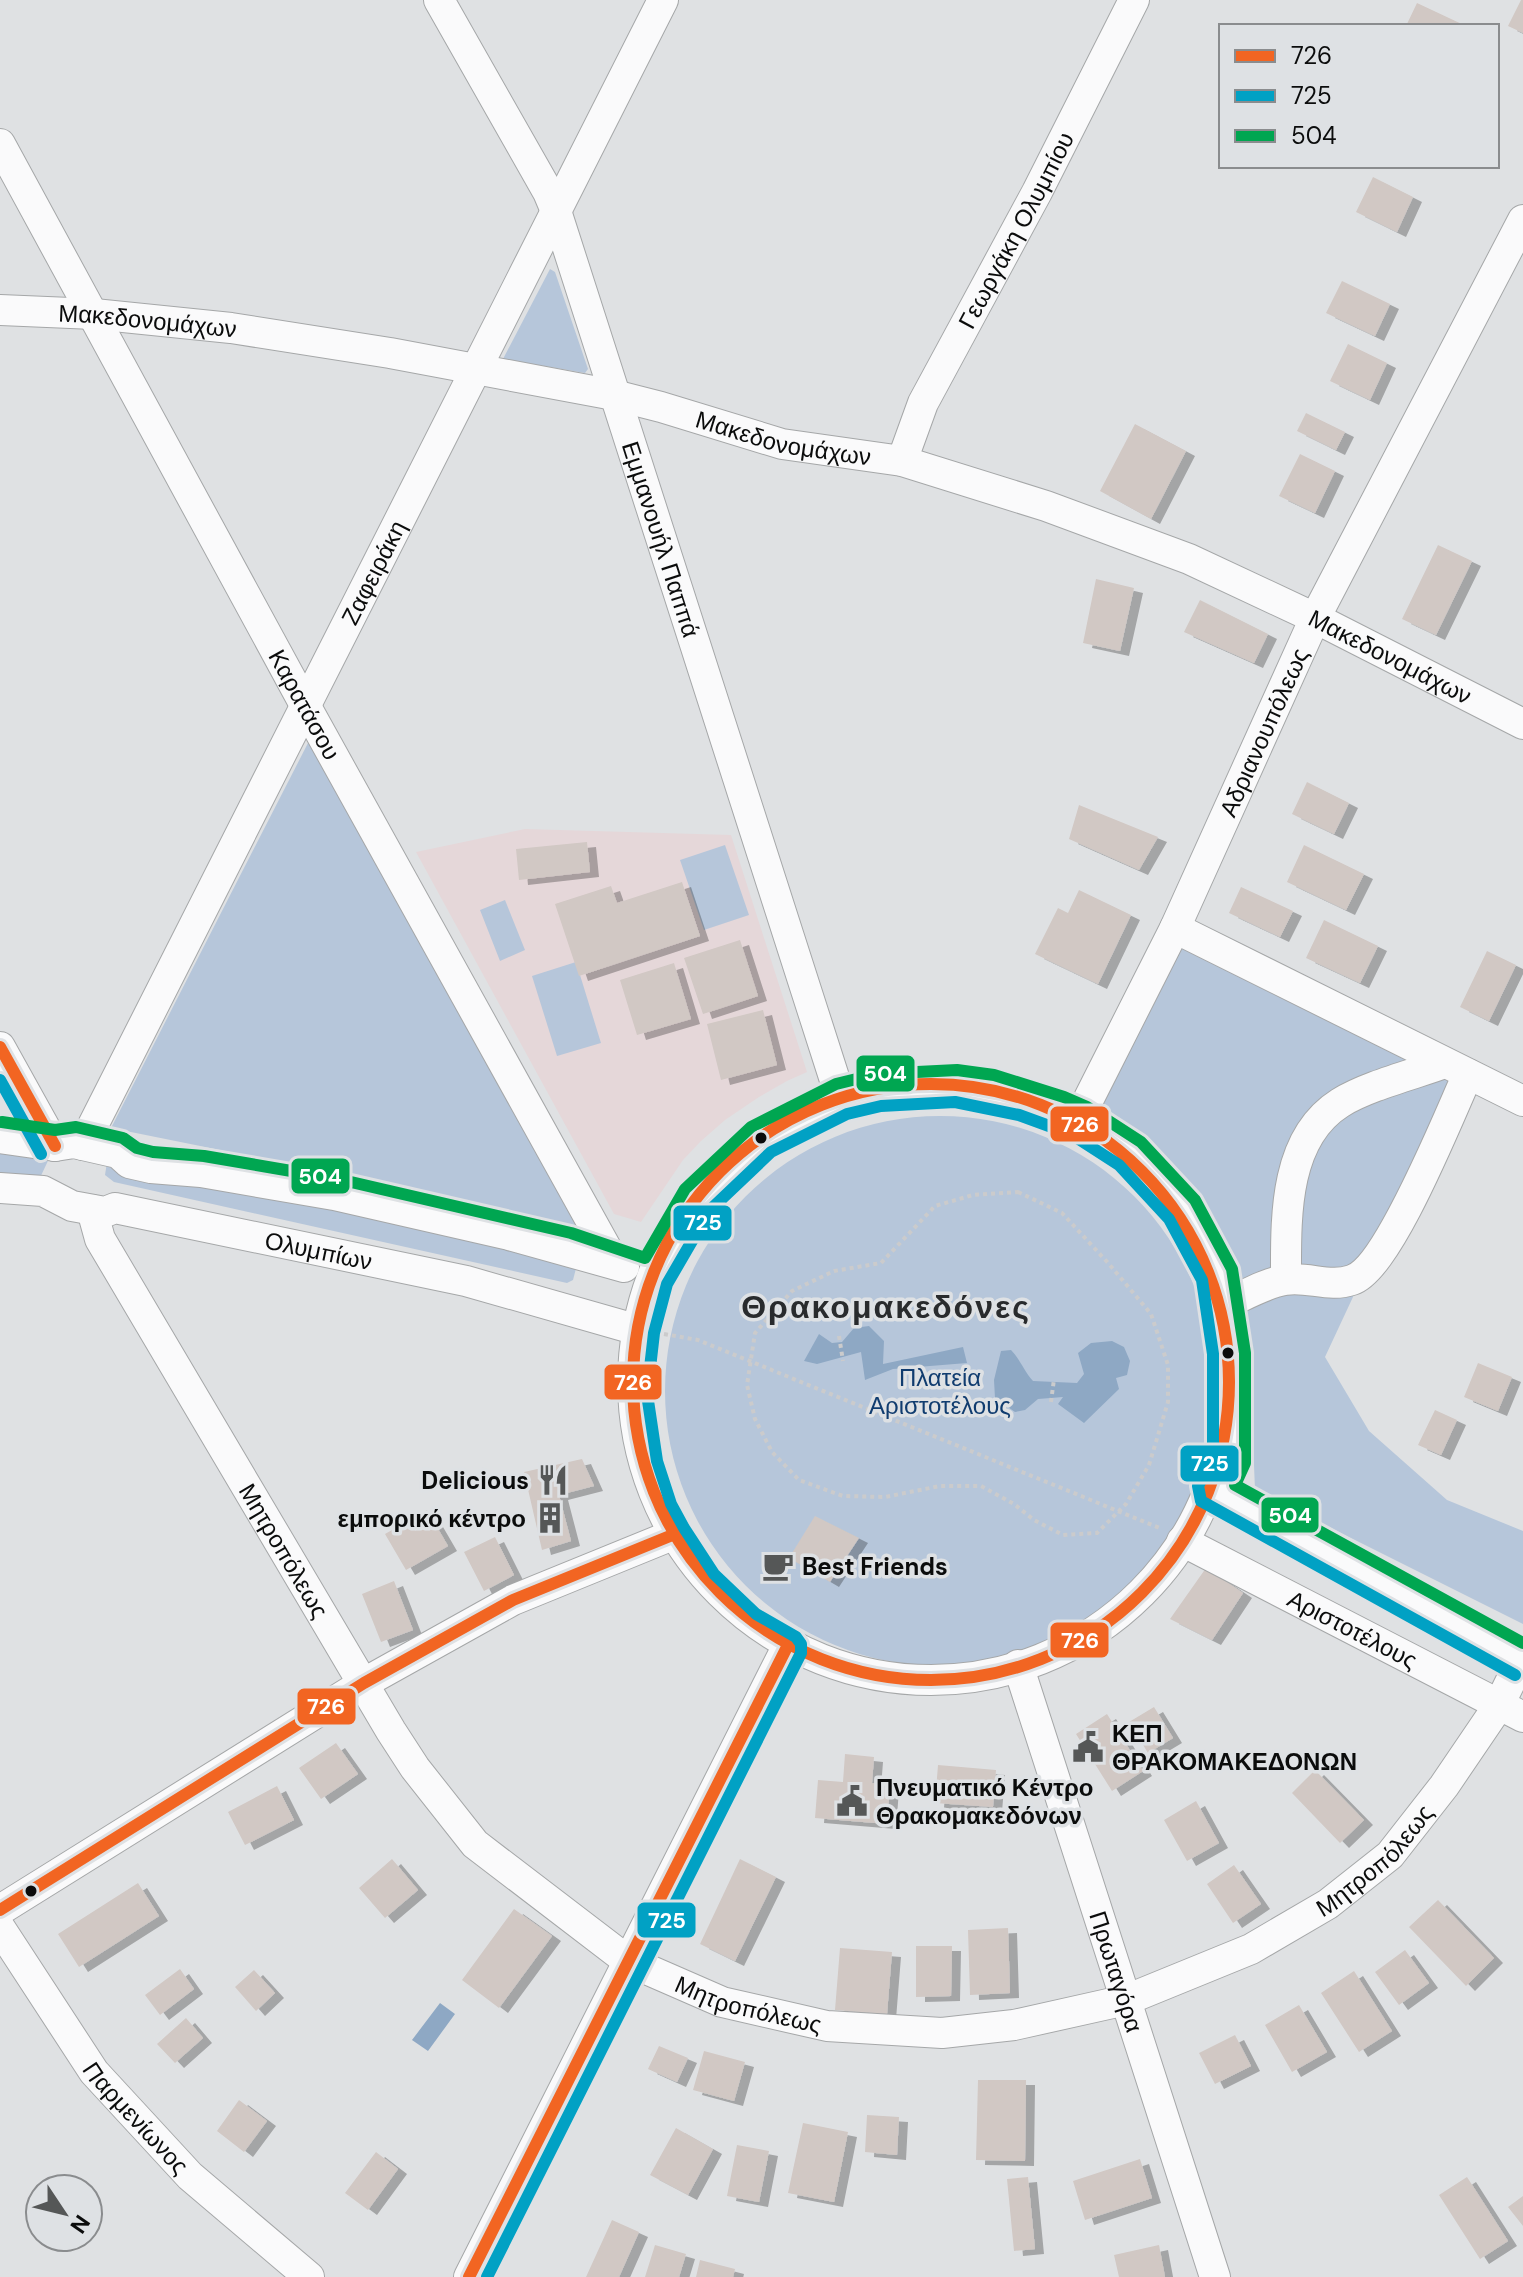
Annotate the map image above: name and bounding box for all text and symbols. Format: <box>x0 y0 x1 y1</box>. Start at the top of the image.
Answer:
legend <box>1219 24 1499 168</box>
text: 726 <box>1291 40 1332 71</box>
text: 725 <box>1291 80 1332 111</box>
text: 504 <box>1291 120 1337 151</box>
street label: Γεωργάκη Ολυμπίου <box>951 126 1080 334</box>
street label: Μακεδονομάχων <box>58 297 238 344</box>
street label: Μακεδονομάχων <box>692 403 873 472</box>
street label: Εμμανουήλ Παππά <box>615 437 707 641</box>
street label: Ζαφειράκη <box>334 515 412 630</box>
street label: Μακεδονομάχων <box>1304 602 1477 711</box>
street label: Αδριανουπόλεως <box>1212 643 1315 822</box>
street label: Καρατάσου <box>262 644 348 765</box>
line badge: 504 <box>855 1054 916 1093</box>
text: 504 <box>863 1059 907 1088</box>
line badge: 726 <box>1049 1105 1110 1143</box>
text: 726 <box>1061 1110 1099 1139</box>
unlabelled marker <box>753 1130 769 1146</box>
line badge: 504 <box>290 1157 351 1195</box>
text: 504 <box>298 1162 342 1191</box>
line badge: 725 <box>672 1204 733 1242</box>
text: 725 <box>684 1208 722 1237</box>
street label: Ολυμπίων <box>262 1224 375 1277</box>
district label: Θρακομακεδόνες <box>741 1286 1031 1328</box>
unlabelled marker <box>1220 1345 1236 1361</box>
park label: Πλατεία Αριστοτέλους <box>869 1362 1011 1421</box>
line badge: 726 <box>603 1363 663 1401</box>
text: 726 <box>614 1368 652 1397</box>
line badge: 725 <box>1179 1444 1240 1483</box>
text: 725 <box>1191 1449 1229 1478</box>
restaurant icon: Delicious <box>536 1463 570 1497</box>
place label: Delicious <box>421 1465 529 1496</box>
street label: Μητροπόλεως <box>232 1478 336 1624</box>
line badge: 504 <box>1260 1496 1320 1534</box>
building icon: εμπορικό κέντρο <box>533 1501 567 1535</box>
text: 504 <box>1268 1501 1312 1530</box>
place label: εμπορικό κέντρο <box>338 1503 526 1534</box>
cafe icon: Best Friends <box>761 1549 795 1583</box>
place label: Best Friends <box>802 1551 948 1582</box>
street label: Αριστοτέλους <box>1282 1583 1423 1675</box>
line badge: 726 <box>1049 1621 1110 1659</box>
text: 726 <box>1061 1626 1099 1655</box>
line badge: 726 <box>296 1687 357 1726</box>
text: 726 <box>307 1692 345 1721</box>
place label: ΚΕΠ ΘΡΑΚΟΜΑΚΕΔΟΝΩΝ <box>1112 1718 1357 1777</box>
public building icon: ΚΕΠ ΘΡΑΚΟΜΑΚΕΔΟΝΩΝ <box>1071 1730 1105 1764</box>
place label: Πνευματικό Κέντρο Θρακομακεδόνων <box>876 1772 1093 1831</box>
public building icon: Πνευματικό Κέντρο Θρακομακεδόνων <box>835 1784 869 1818</box>
street label: Μητροπόλεως <box>1310 1798 1440 1923</box>
unlabelled marker <box>23 1883 39 1899</box>
line badge: 725 <box>636 1901 697 1939</box>
text: 725 <box>648 1906 686 1935</box>
street label: Πρωταγόρα <box>1083 1907 1151 2036</box>
street label: Μητροπόλεως <box>670 1968 825 2040</box>
street label: Παρμενίωνος <box>76 2056 196 2180</box>
north arrow <box>24 2173 104 2253</box>
text: N <box>63 2209 96 2239</box>

